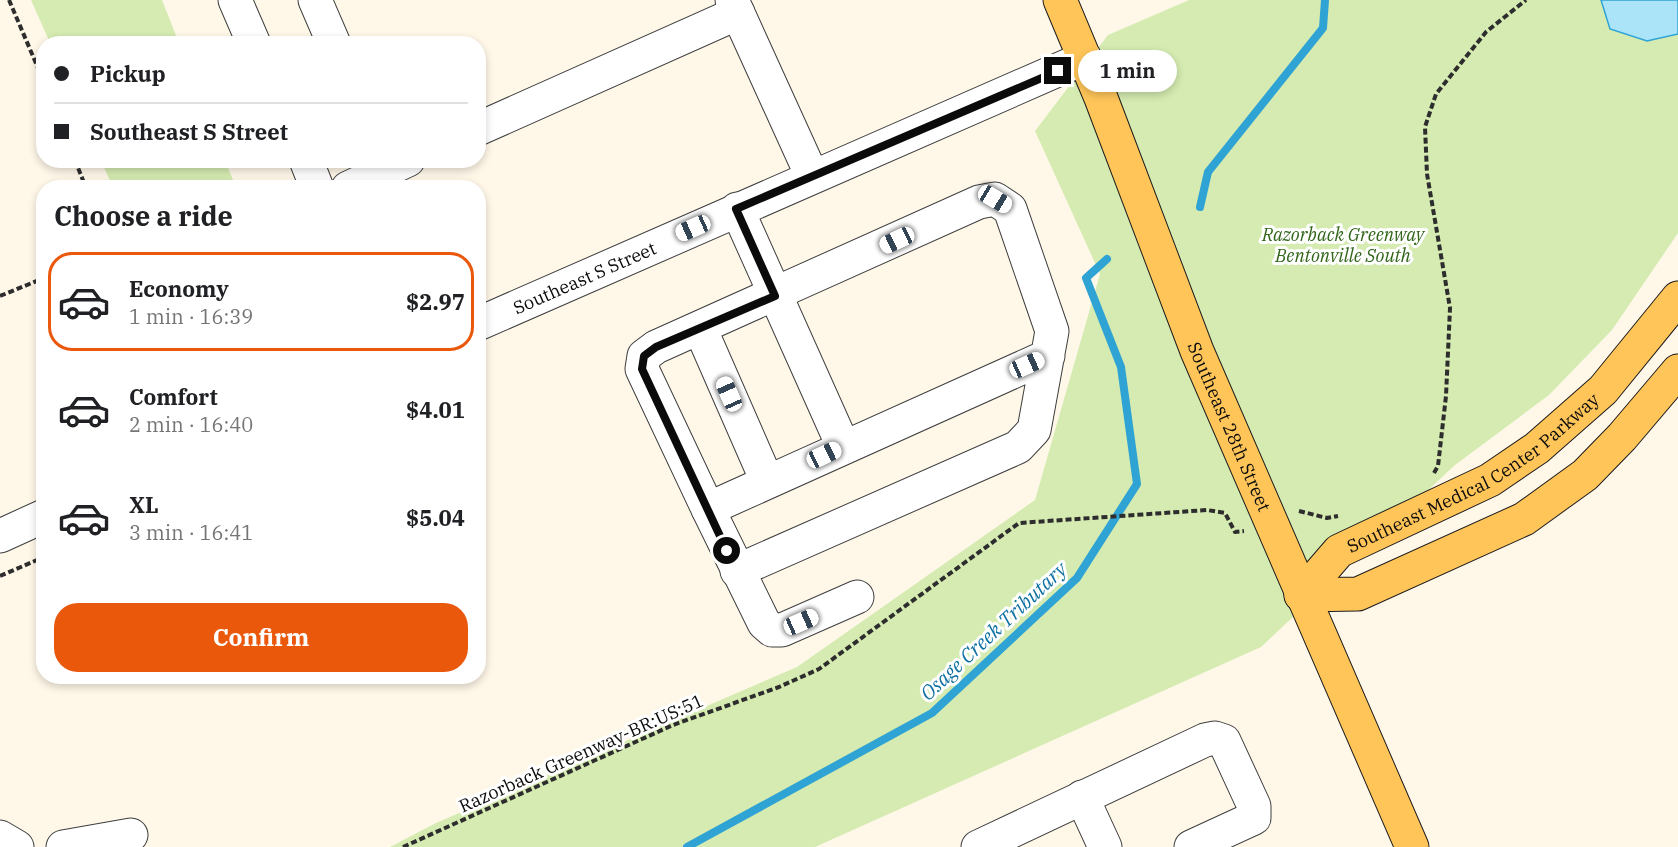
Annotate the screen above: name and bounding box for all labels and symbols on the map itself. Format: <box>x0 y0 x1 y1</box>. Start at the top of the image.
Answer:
callout: 1 min <box>1079 50 1178 92</box>
route end <box>1044 57 1071 84</box>
car <box>975 182 1015 216</box>
car <box>673 212 713 244</box>
park label: Razorback Greenway Bentonville South <box>1261 223 1426 267</box>
car <box>877 224 917 256</box>
street label: Southeast S Street <box>509 236 659 319</box>
street label: Southeast 28th Street <box>1183 338 1276 515</box>
car <box>1007 349 1047 381</box>
car <box>713 374 745 414</box>
street label: Southeast Medical Center Parkway <box>1343 387 1604 557</box>
car <box>804 439 844 471</box>
route start <box>713 537 740 564</box>
water label: Osage Creek Tributary <box>914 555 1074 706</box>
car <box>781 606 821 638</box>
street label: Razorback Greenway-BR:US:51 <box>455 689 707 817</box>

